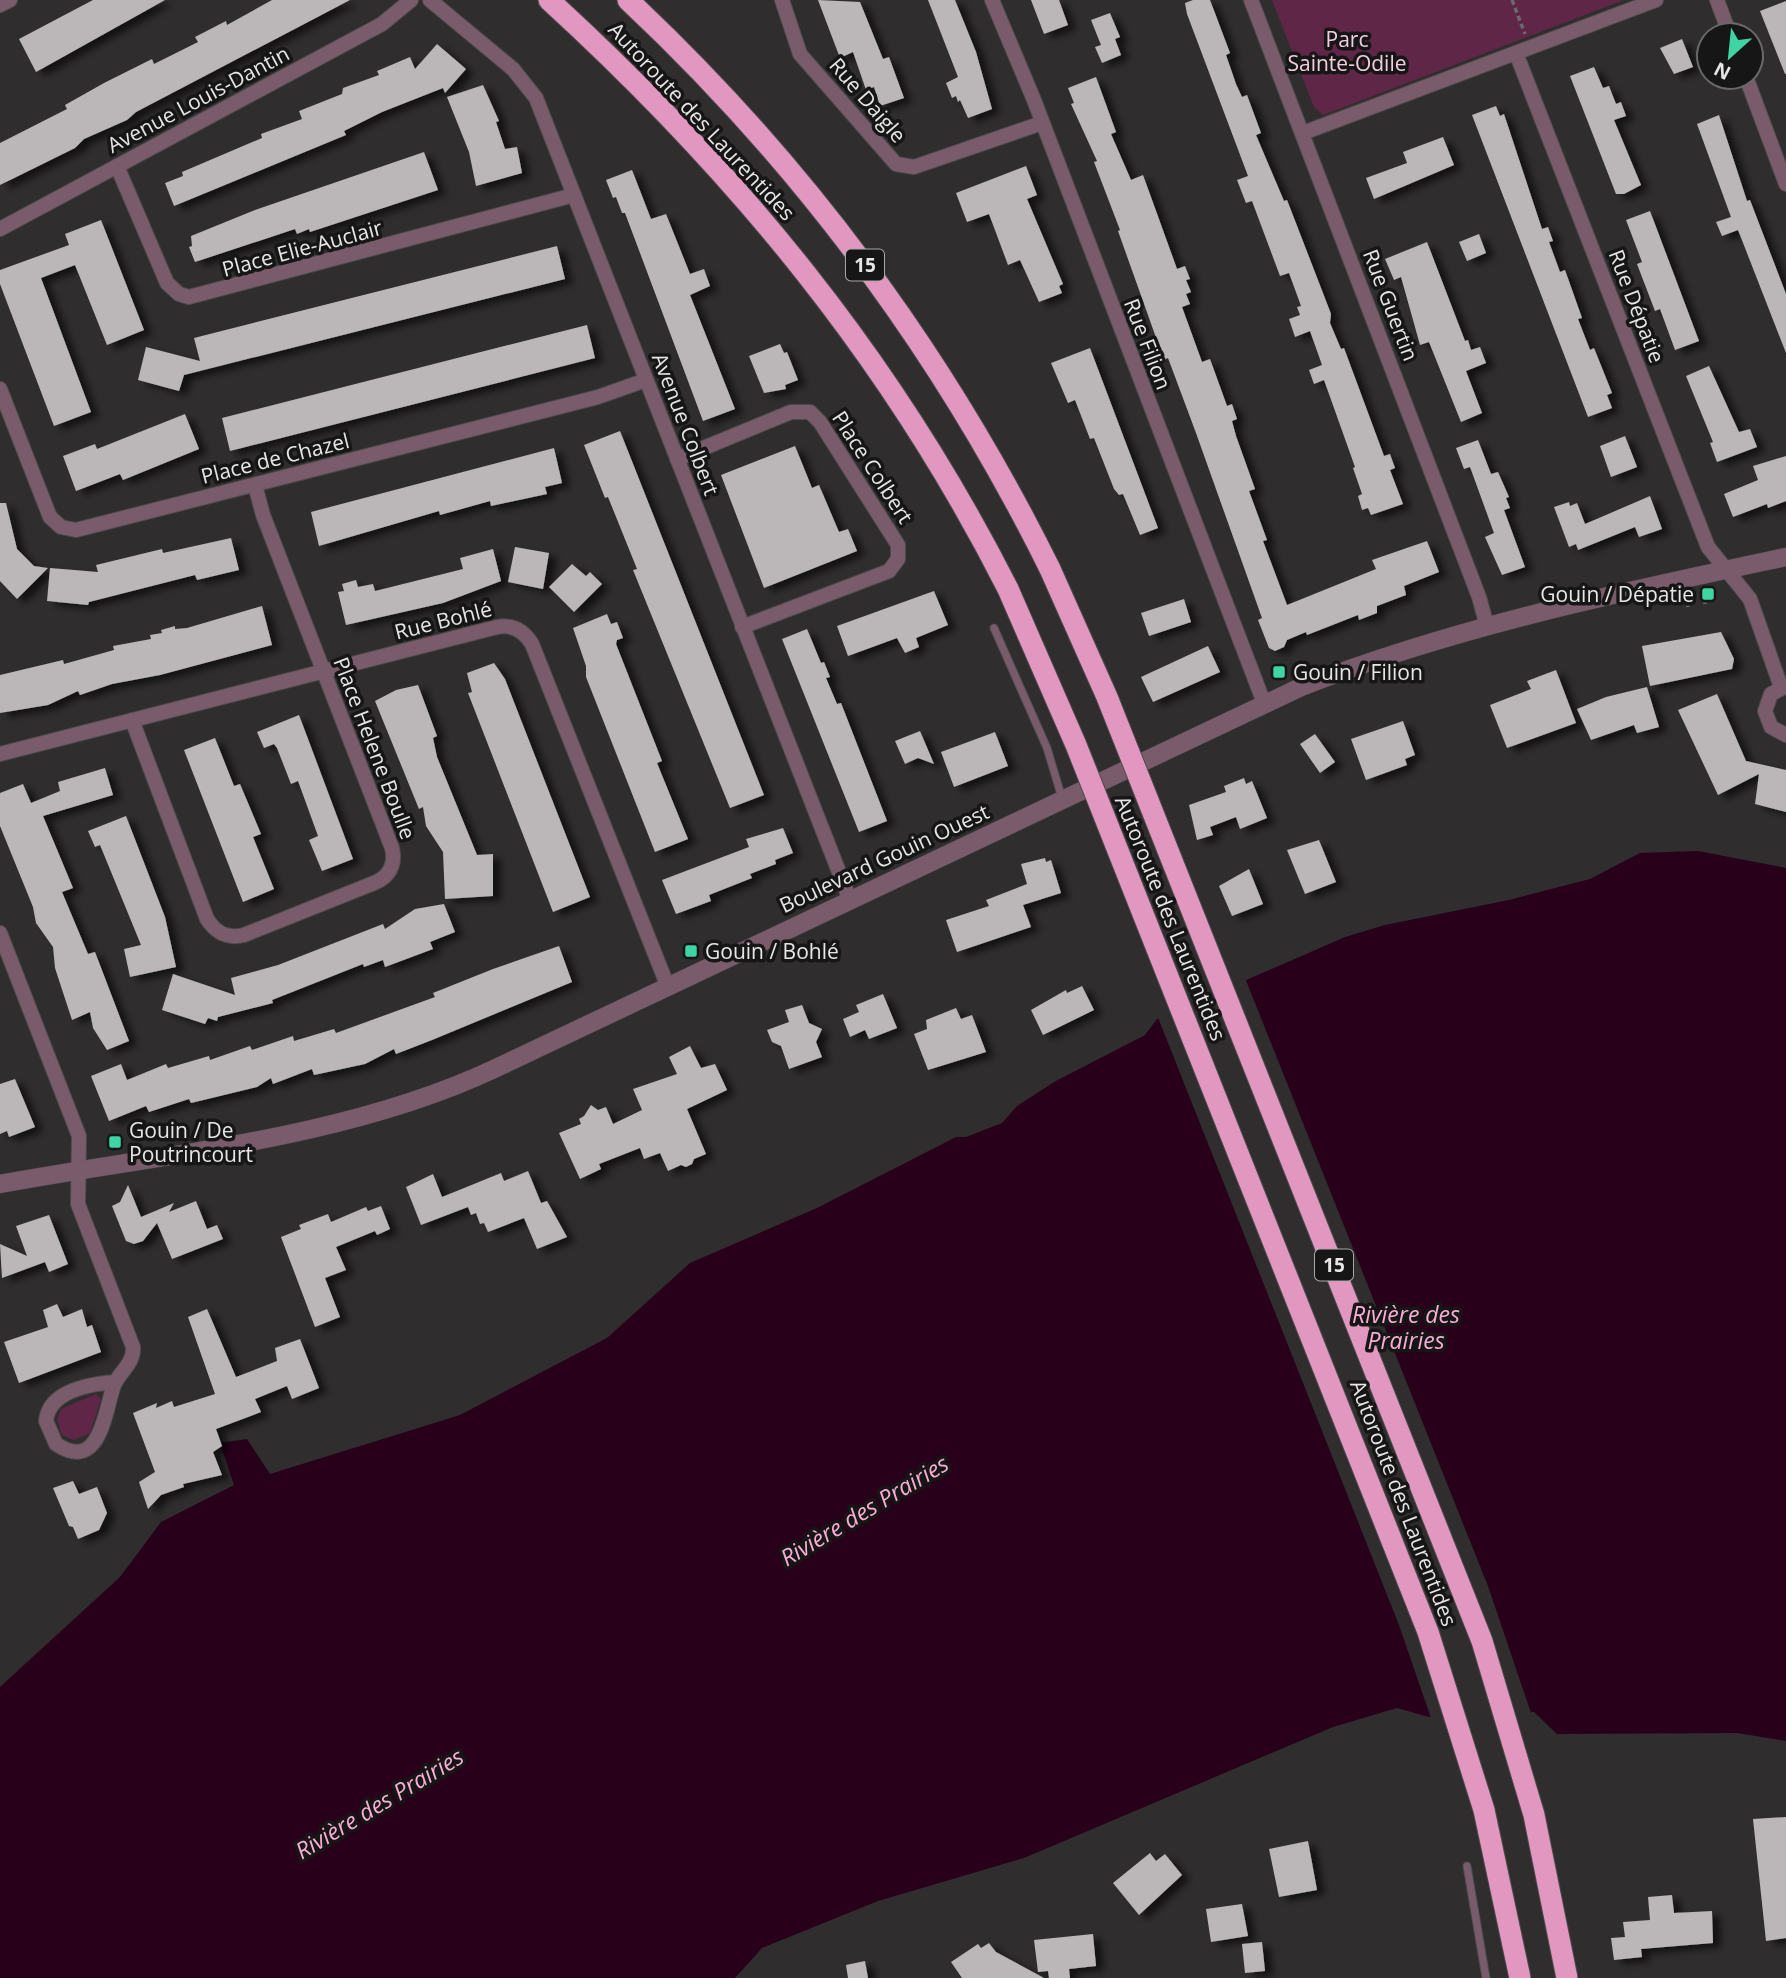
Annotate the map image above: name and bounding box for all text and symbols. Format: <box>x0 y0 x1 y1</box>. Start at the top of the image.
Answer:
street label: Autoroute des Laurentides <box>603 16 801 226</box>
north arrow <box>1695 21 1765 91</box>
park label: Parc Sainte-Odile <box>1288 25 1406 77</box>
street label: Avenue Louis-Dantin <box>102 39 294 159</box>
street label: Rue Daigle <box>823 52 913 148</box>
text: N <box>1709 56 1735 86</box>
street label: Place Elie-Auclair <box>219 213 386 283</box>
street label: Rue Guertin <box>1357 245 1425 365</box>
street label: Rue Dépatie <box>1603 245 1671 367</box>
road number: 15 <box>846 249 884 280</box>
street label: Rue Filion <box>1118 294 1178 394</box>
street label: Avenue Colbert <box>646 349 726 499</box>
street label: Place Colbert <box>826 405 920 529</box>
street label: Place de Chazel <box>198 426 352 490</box>
place label: Gouin / Dépatie <box>1540 580 1694 608</box>
marker: Gouin / Dépatie <box>1700 586 1716 602</box>
street label: Rue Bohlé <box>391 594 495 646</box>
street label: Place Helene Boulle <box>327 653 423 843</box>
place label: Gouin / Filion <box>1293 658 1423 686</box>
marker: Gouin / Filion <box>1271 664 1287 680</box>
street label: Autoroute des Laurentides <box>1109 792 1233 1044</box>
street label: Boulevard Gouin Ouest <box>775 797 993 919</box>
place label: Gouin / Bohlé <box>705 937 839 965</box>
marker: Gouin / Bohlé <box>683 943 699 959</box>
place label: Gouin / De Poutrincourt <box>129 1116 253 1168</box>
marker: Gouin / De Poutrincourt <box>107 1134 123 1150</box>
road number: 15 <box>1315 1250 1353 1280</box>
water label: Rivière des Prairies <box>1352 1298 1460 1356</box>
street label: Autoroute des Laurentides <box>1344 1376 1464 1630</box>
water label: Rivière des Prairies <box>774 1447 954 1573</box>
water label: Rivière des Prairies <box>289 1740 469 1866</box>

